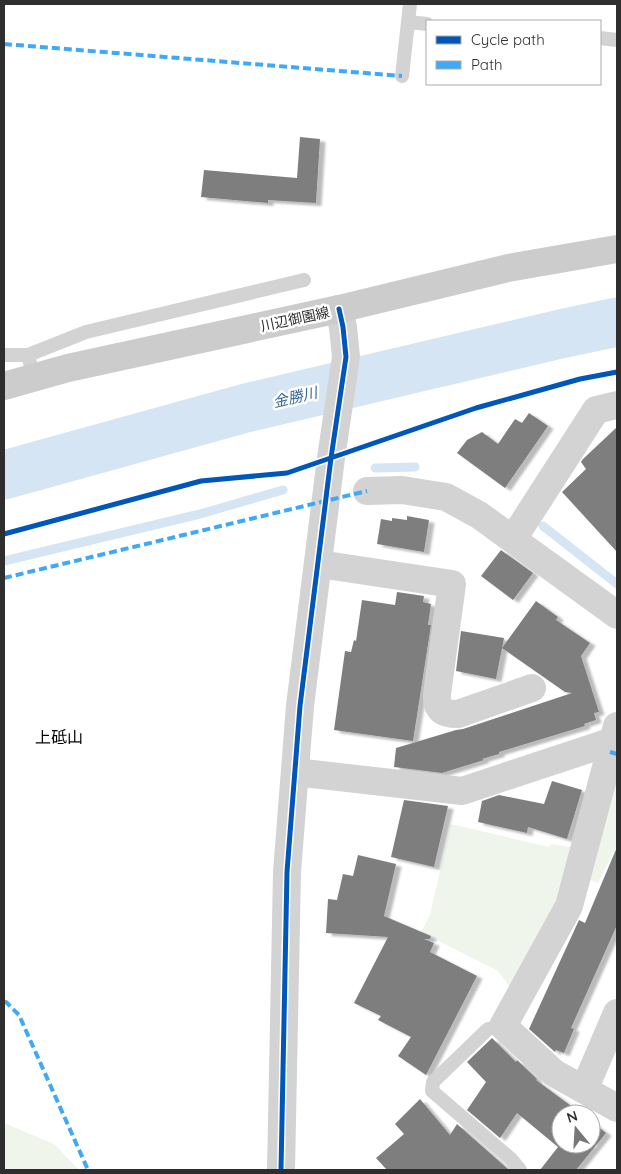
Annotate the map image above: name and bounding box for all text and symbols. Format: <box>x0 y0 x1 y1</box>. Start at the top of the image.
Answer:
legend <box>426 20 601 85</box>
text: Cycle path <box>471 30 545 49</box>
text: Path <box>471 55 503 74</box>
street label: 川辺御園線 <box>259 303 331 335</box>
water label: 金勝川 <box>271 382 321 411</box>
district label: 上砥山 <box>35 727 83 747</box>
north arrow <box>551 1104 601 1154</box>
text: N <box>564 1106 580 1127</box>

